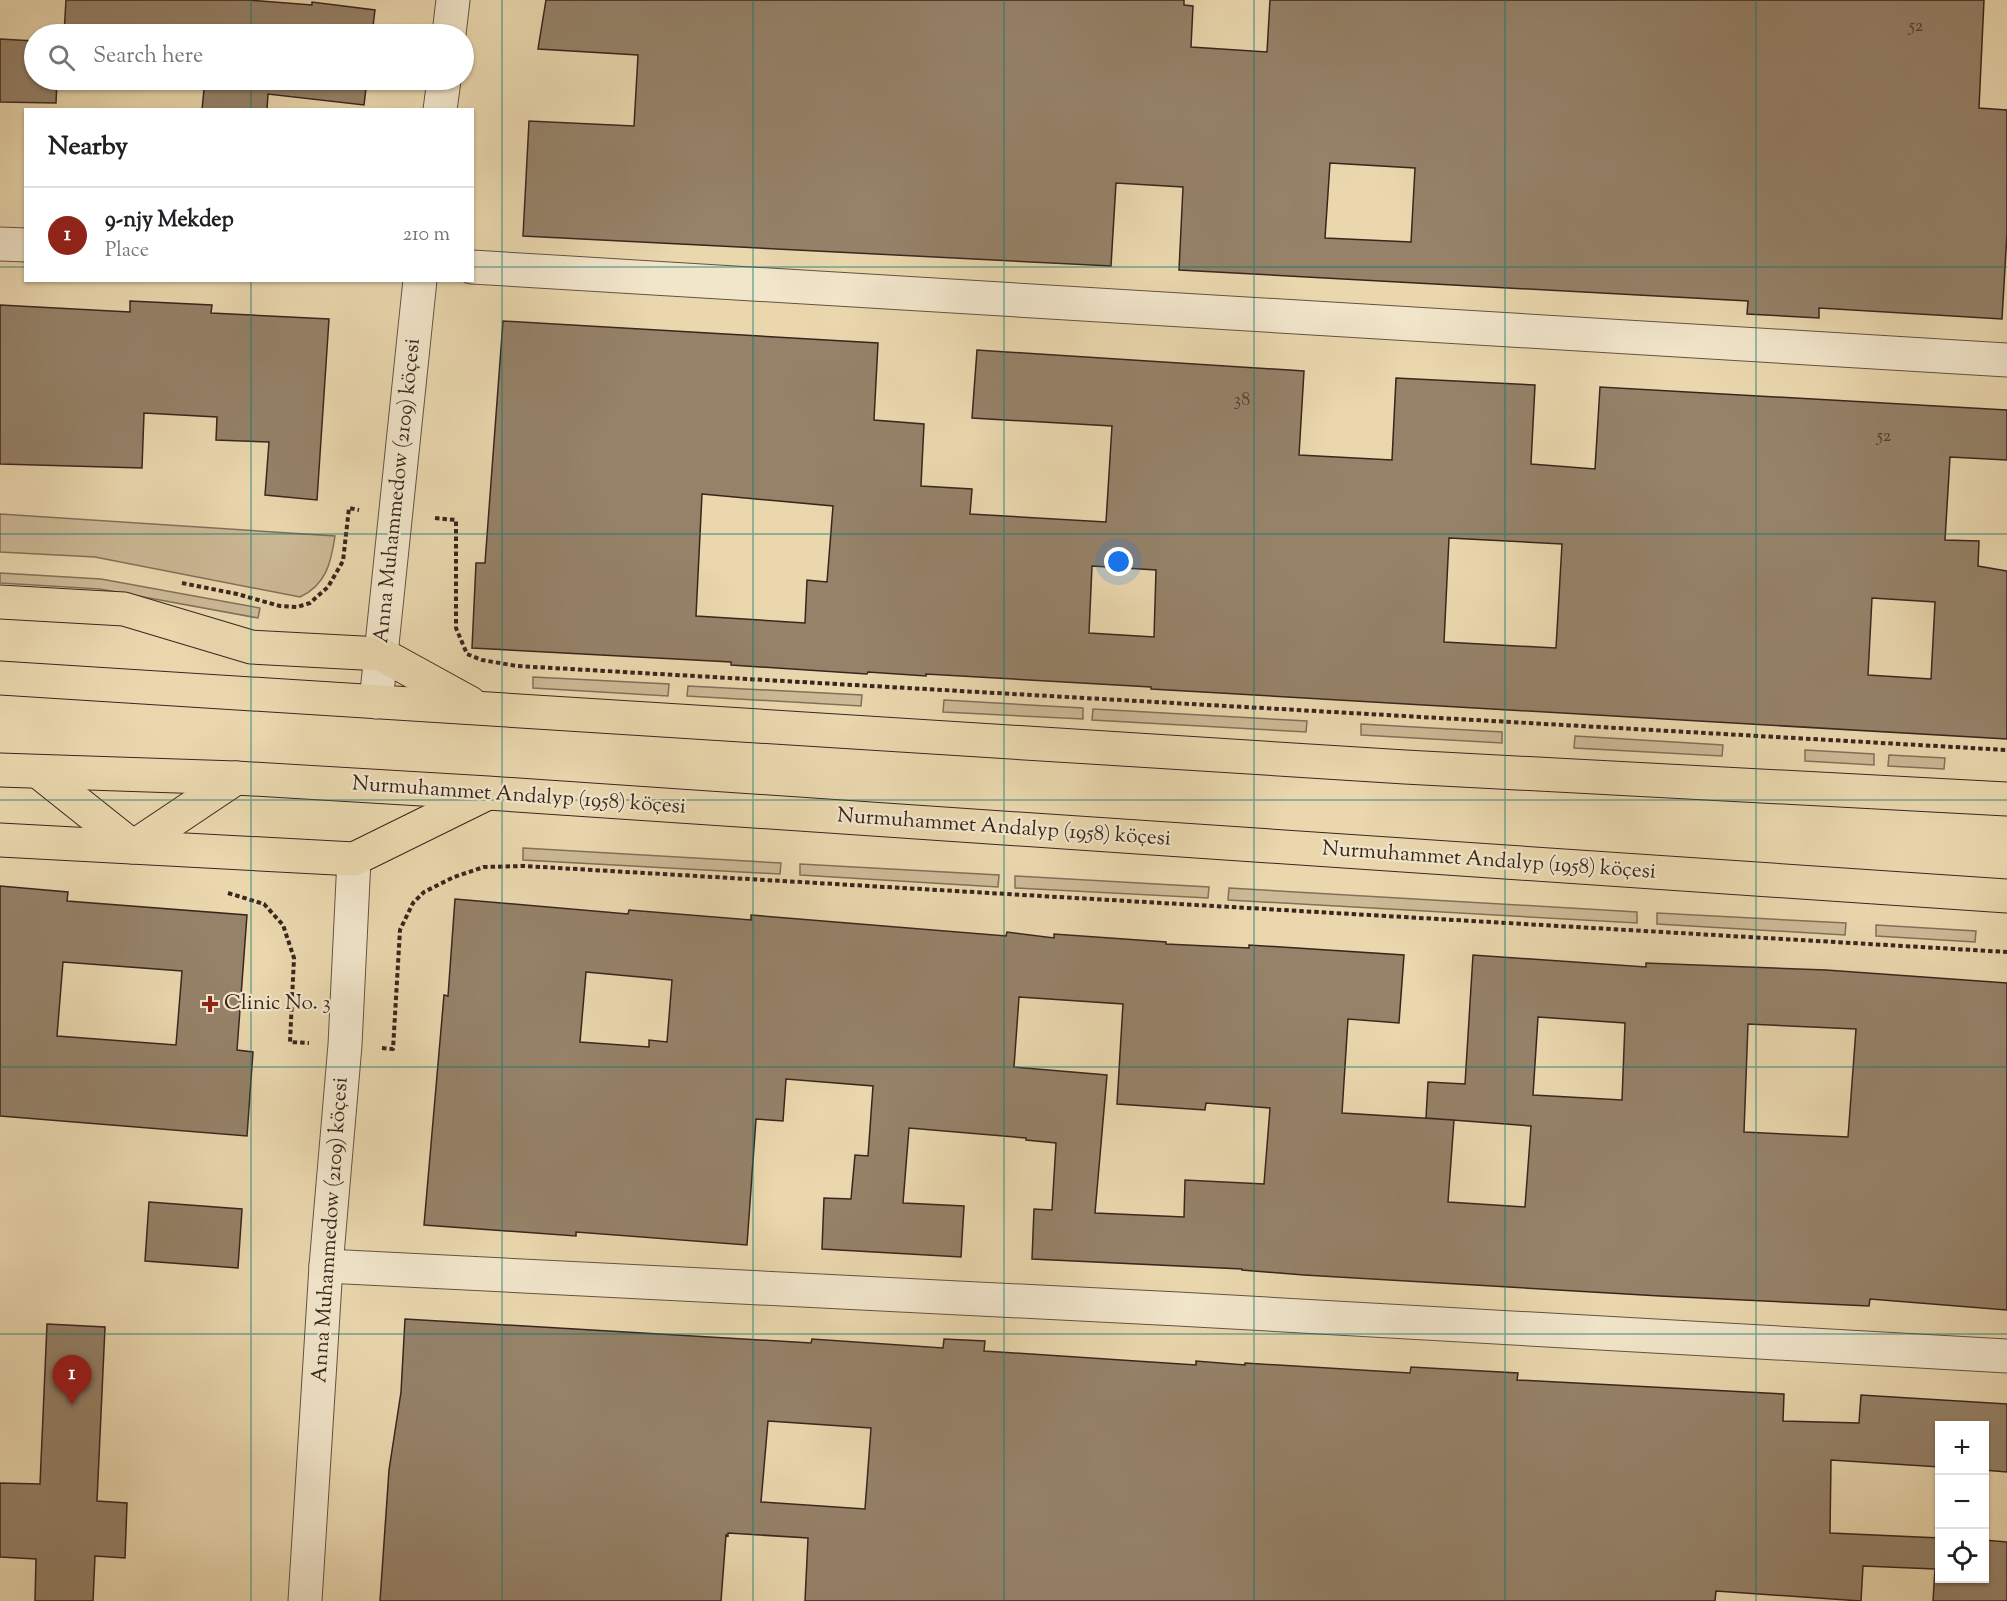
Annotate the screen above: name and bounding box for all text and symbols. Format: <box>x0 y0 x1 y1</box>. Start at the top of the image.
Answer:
house number: 52 <box>1908 14 1924 40</box>
search box <box>24 24 474 90</box>
icon: search <box>45 41 78 74</box>
text: Search here <box>93 41 203 73</box>
text: Nearby <box>48 129 128 166</box>
text: 9-njy Mekdep <box>105 205 234 237</box>
text: 1 <box>64 221 71 250</box>
text: 210 m <box>403 221 450 250</box>
text: Place <box>105 237 149 266</box>
street label: Anna Muhammedow (2109) köçesi <box>367 337 429 645</box>
house number: 38 <box>1234 388 1250 414</box>
house number: 52 <box>1876 424 1892 450</box>
your location <box>1104 547 1133 576</box>
street label: Nurmuhammet Andalyp (1958) köçesi <box>351 769 687 823</box>
street label: Nurmuhammet Andalyp (1958) köçesi <box>836 801 1172 855</box>
street label: Nurmuhammet Andalyp (1958) köçesi <box>1321 834 1657 888</box>
place label: Clinic No. 3 <box>224 989 331 1019</box>
marker: Clinic No. 3 <box>201 995 219 1013</box>
street label: Anna Muhammedow (2109) köçesi <box>305 1076 357 1384</box>
pin: 1 <box>52 1356 92 1405</box>
map controls <box>1935 1421 1989 1583</box>
button: + <box>1935 1421 1989 1475</box>
button: − <box>1935 1475 1989 1529</box>
button: locate <box>1935 1529 1989 1583</box>

